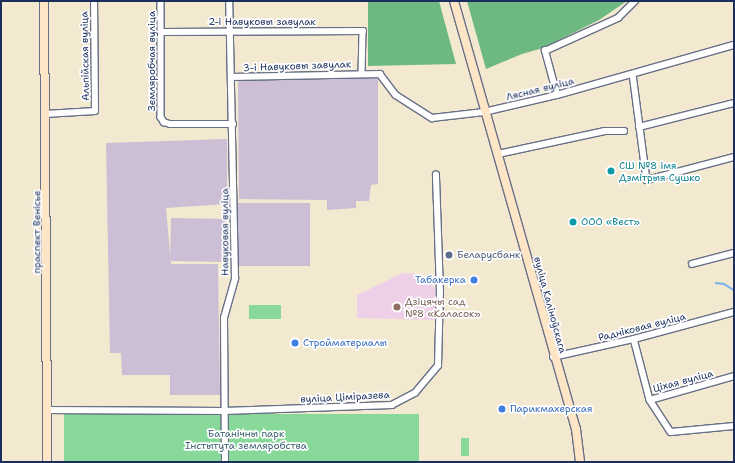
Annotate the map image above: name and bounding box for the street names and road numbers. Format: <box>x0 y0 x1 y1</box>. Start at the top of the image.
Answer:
street label: Альпійская вуліца <box>78 11 92 101</box>
street label: Земляробчая вуліца <box>146 11 158 111</box>
street label: 2-і Навуковы завулак <box>208 16 316 28</box>
street label: 3-і Навуковы завулак <box>243 58 351 74</box>
street label: Лясная вуліца <box>505 75 575 103</box>
street label: Навуковая вуліца <box>219 188 231 276</box>
street label: праспект Венісье <box>31 190 43 274</box>
street label: вуліца Каліноўскага <box>531 255 569 355</box>
street label: Радніковая вуліца <box>597 310 687 344</box>
street label: Ціхая вуліца <box>652 367 714 395</box>
street label: вуліца Ціміразева <box>300 389 390 405</box>

